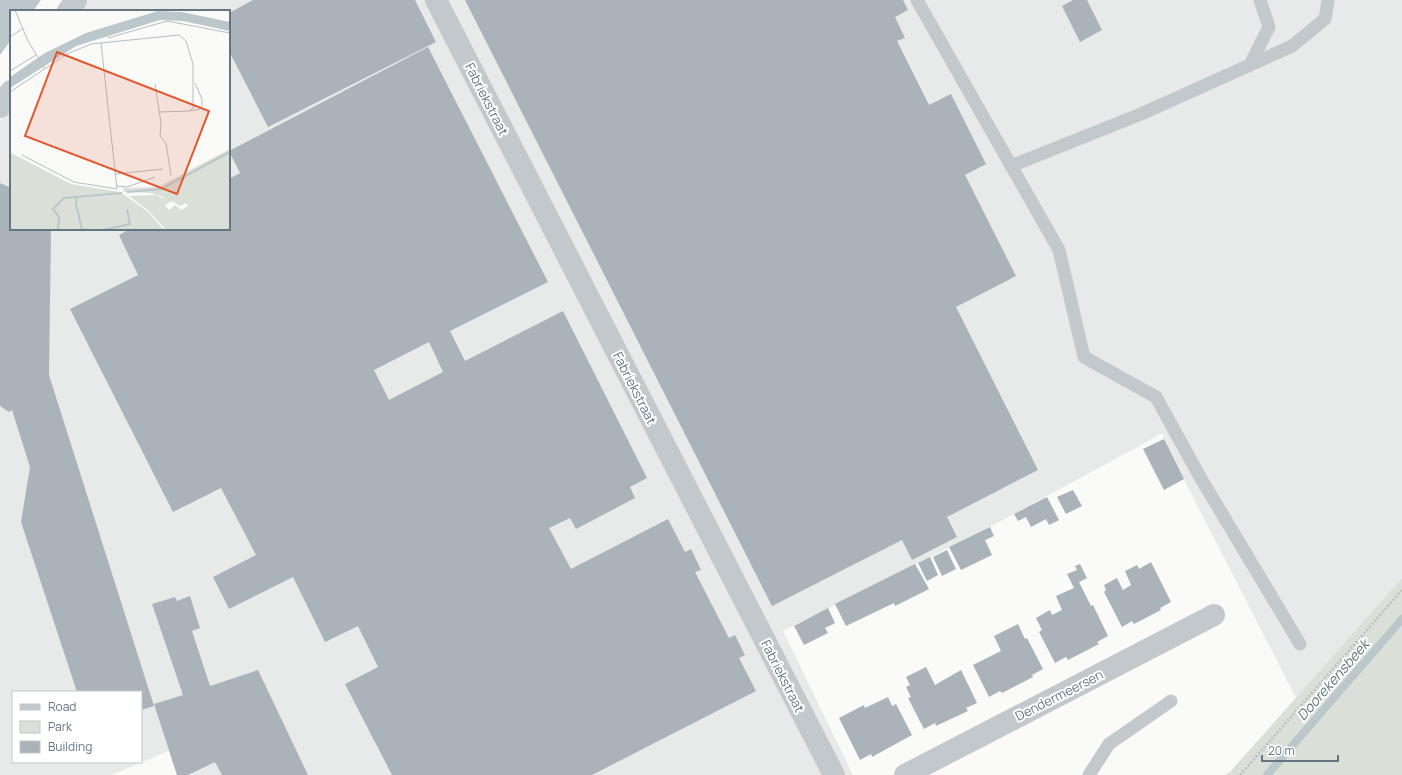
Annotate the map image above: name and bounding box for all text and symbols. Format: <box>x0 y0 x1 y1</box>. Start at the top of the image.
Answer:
inset map <box>10 10 230 230</box>
street label: Fabriekstraat <box>461 60 513 138</box>
street label: Fabriekstraat <box>609 349 661 427</box>
water label: Doorekensbeek <box>1292 634 1374 724</box>
street label: Fabriekstraat <box>757 637 809 715</box>
street label: Dendermeersen <box>1012 665 1106 725</box>
legend <box>12 691 142 763</box>
text: Road <box>48 698 76 715</box>
text: Park <box>48 718 73 735</box>
scale bar <box>1262 737 1338 763</box>
text: Building <box>48 738 92 755</box>
text: 20 m <box>1268 742 1295 759</box>

